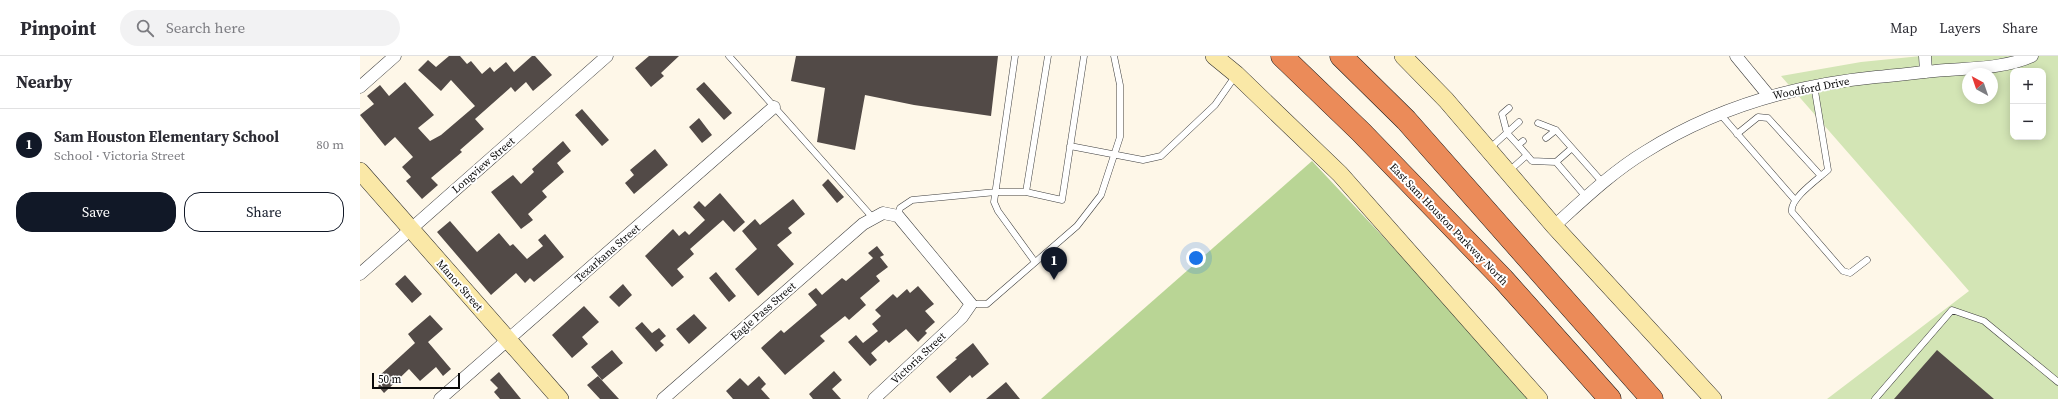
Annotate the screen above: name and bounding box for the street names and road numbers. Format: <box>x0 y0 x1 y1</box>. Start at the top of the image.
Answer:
street label: Woodford Drive <box>1772 74 1851 103</box>
street label: Longview Street <box>449 134 518 197</box>
street label: East Sam Houston Parkway North <box>1386 160 1512 289</box>
street label: Texarkana Street <box>571 221 644 286</box>
street label: Manor Street <box>433 256 486 315</box>
street label: Eagle Pass Street <box>728 279 799 344</box>
street label: Victoria Street <box>888 329 949 388</box>

